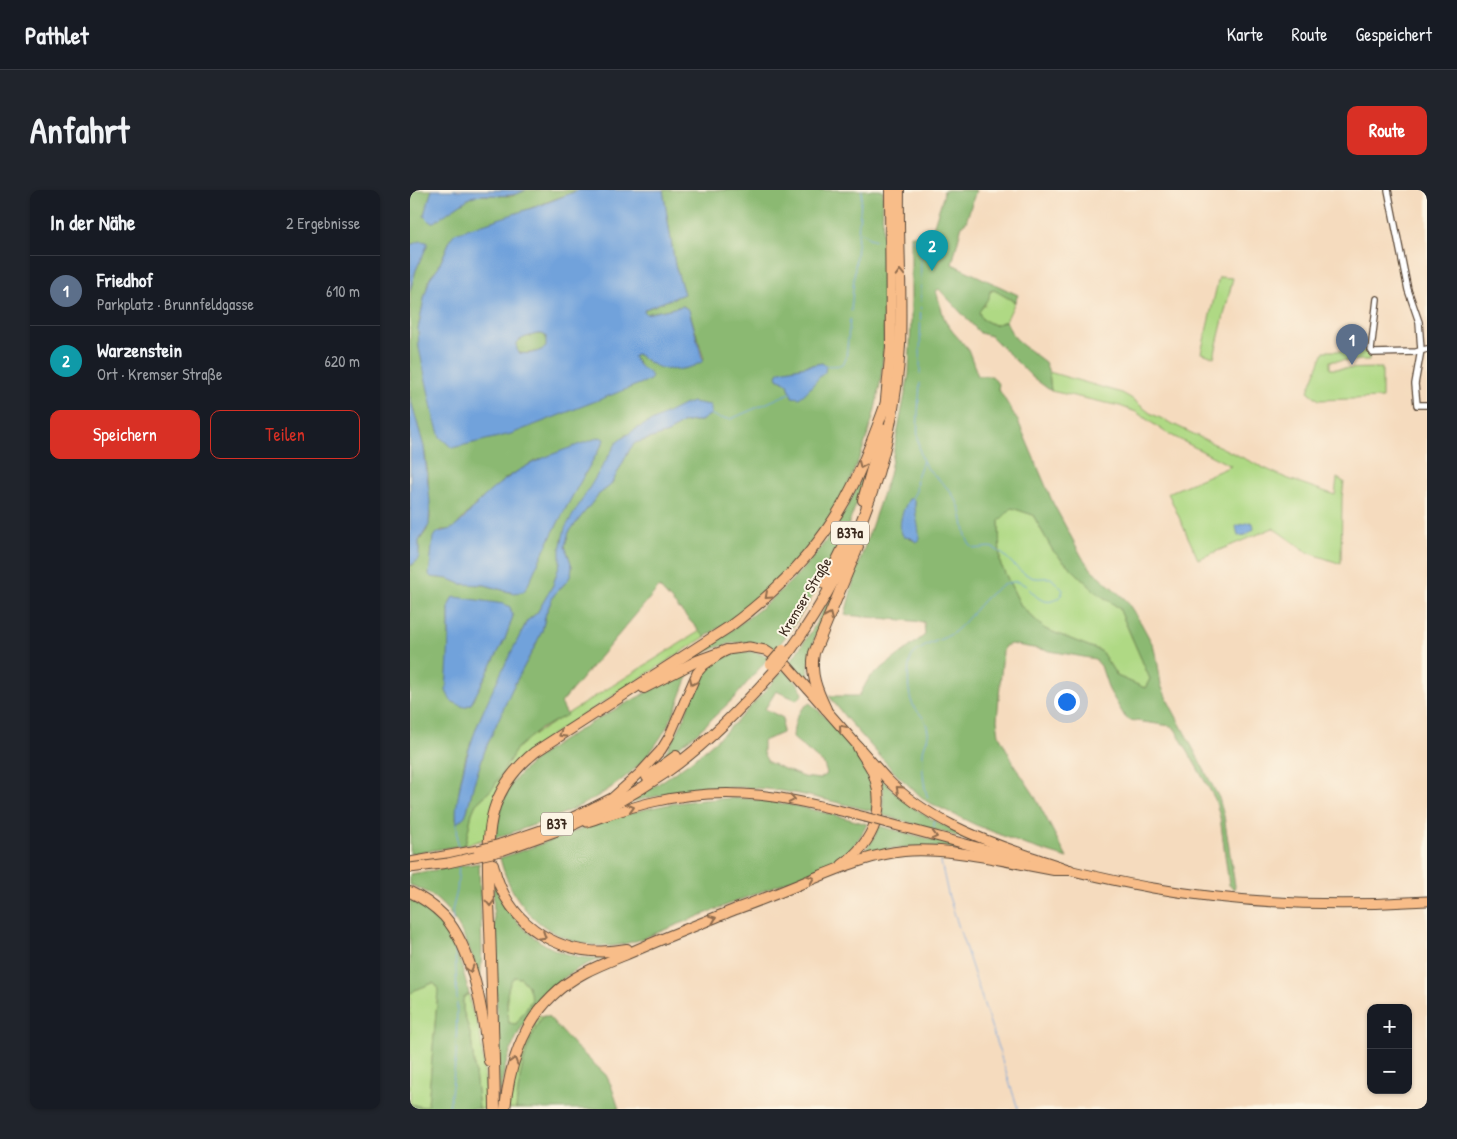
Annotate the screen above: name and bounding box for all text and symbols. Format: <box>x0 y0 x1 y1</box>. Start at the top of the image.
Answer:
text: Pathlet <box>25 19 88 51</box>
text: Karte <box>1227 22 1264 47</box>
text: Route <box>1292 22 1328 47</box>
text: Gespeichert <box>1356 22 1432 47</box>
button: Route <box>1347 106 1427 155</box>
text: Anfahrt <box>30 107 129 154</box>
text: In der Nähe <box>50 208 135 237</box>
text: 2 Ergebnisse <box>286 212 360 234</box>
pin: 2 <box>916 230 948 271</box>
text: Friedhof <box>97 267 153 293</box>
one-way arrow <box>894 269 905 277</box>
text: 1 <box>63 280 69 302</box>
text: 610 m <box>326 280 360 302</box>
text: Parkplatz · Brunnfeldgasse <box>97 293 254 315</box>
pin: 1 <box>1336 324 1368 365</box>
text: Warzenstein <box>97 337 182 363</box>
text: 2 <box>62 350 70 372</box>
text: 620 m <box>324 350 360 372</box>
text: Ort · Kremser Straße <box>97 363 222 385</box>
button: Speichern <box>50 410 200 459</box>
button: Teilen <box>210 410 360 459</box>
one-way arrow <box>857 460 868 469</box>
road number: B37a <box>831 522 869 544</box>
street label: Kremser Straße <box>773 553 836 640</box>
one-way arrow <box>765 590 774 599</box>
one-way arrow <box>823 612 834 621</box>
one-way arrow <box>689 677 699 686</box>
your location <box>1054 689 1080 715</box>
one-way arrow <box>840 725 848 734</box>
one-way arrow <box>558 728 567 737</box>
one-way arrow <box>895 786 904 795</box>
one-way arrow <box>787 793 796 804</box>
one-way arrow <box>626 803 635 813</box>
road number: B37 <box>541 812 573 836</box>
one-way arrow <box>930 830 939 841</box>
one-way arrow <box>807 875 815 885</box>
one-way arrow <box>484 899 495 907</box>
one-way arrow <box>708 914 717 925</box>
one-way arrow <box>538 930 547 939</box>
one-way arrow <box>465 964 475 973</box>
map controls <box>1367 1004 1412 1094</box>
button: + <box>1367 1004 1412 1049</box>
button: − <box>1367 1049 1412 1094</box>
one-way arrow <box>508 1058 518 1066</box>

